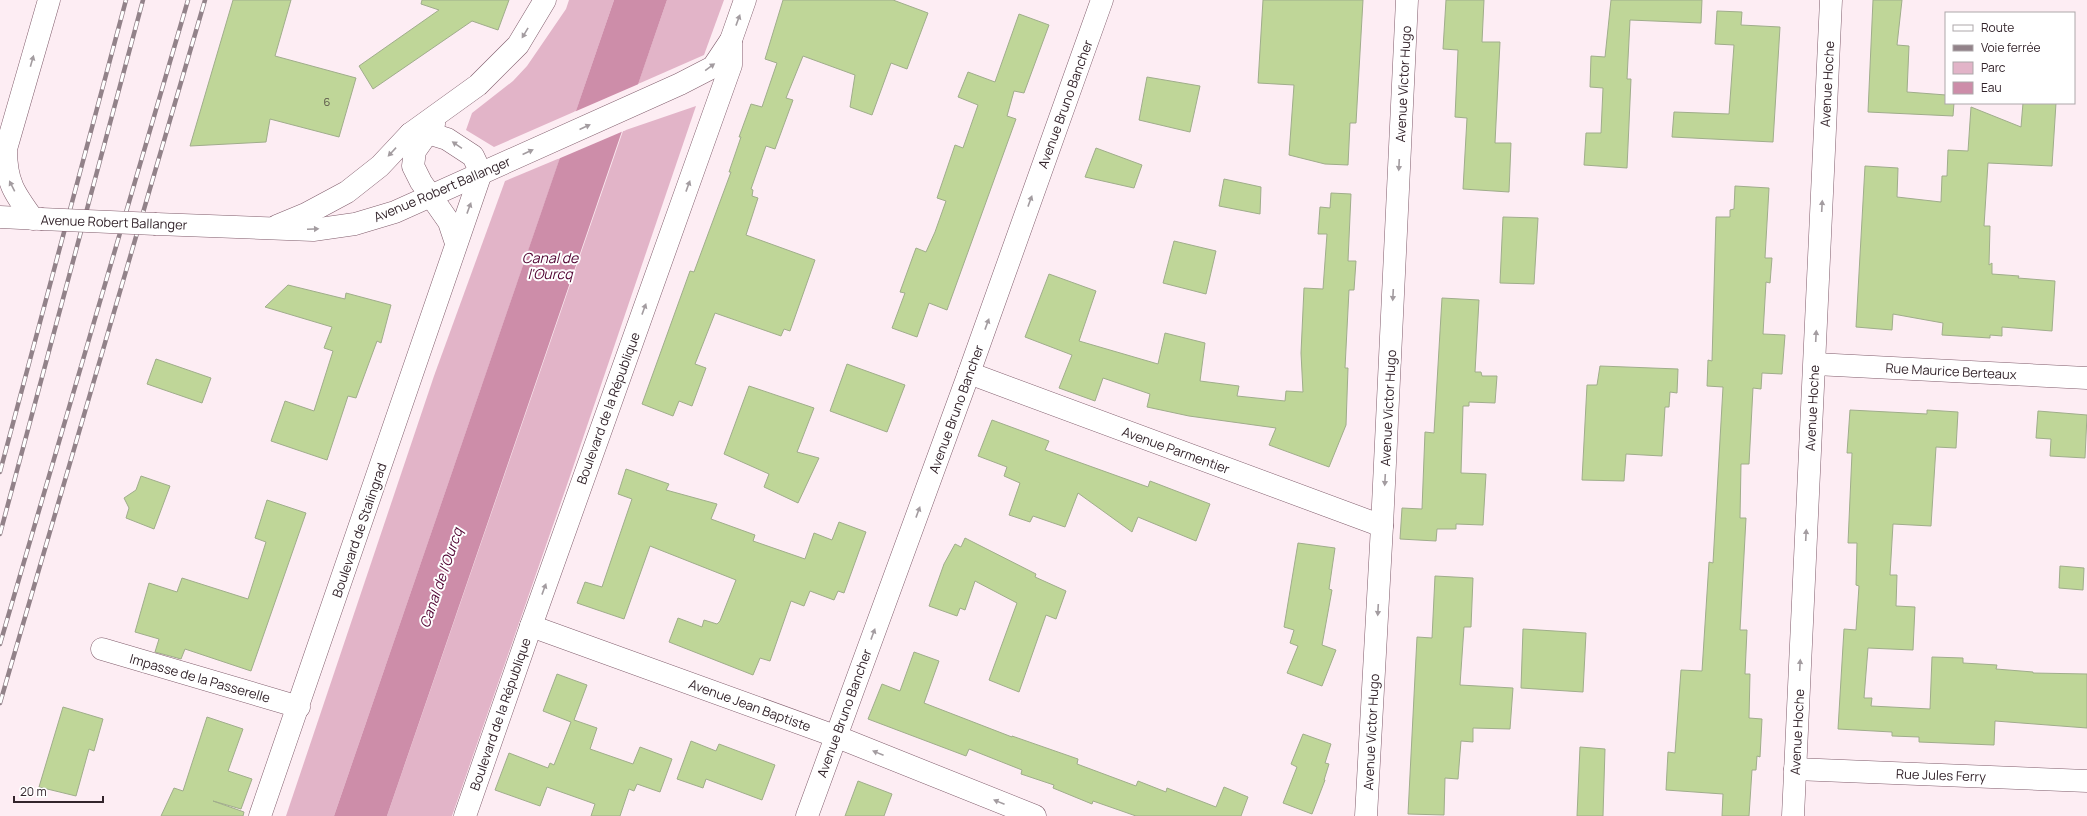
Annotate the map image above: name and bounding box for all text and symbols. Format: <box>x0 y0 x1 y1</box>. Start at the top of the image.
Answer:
legend <box>1945 12 2075 104</box>
one-way arrow <box>736 14 742 26</box>
text: Route <box>1981 19 2014 36</box>
street label: Avenue Victor Hugo <box>1391 25 1415 143</box>
one-way arrow <box>521 27 528 39</box>
street label: Avenue Bruno Bancher <box>1033 37 1097 171</box>
text: Voie ferrée <box>1981 39 2041 56</box>
street label: Avenue Hoche <box>1816 40 1838 128</box>
one-way arrow <box>29 55 35 67</box>
text: Parc <box>1981 59 2006 76</box>
one-way arrow <box>705 63 716 71</box>
text: Eau <box>1981 79 2002 96</box>
house number: 6 <box>324 94 331 109</box>
one-way arrow <box>579 124 590 130</box>
one-way arrow <box>451 141 462 149</box>
one-way arrow <box>388 147 397 158</box>
one-way arrow <box>522 149 534 156</box>
street label: Avenue Robert Ballanger <box>371 152 513 226</box>
one-way arrow <box>1396 159 1402 172</box>
one-way arrow <box>9 180 15 192</box>
one-way arrow <box>685 180 691 192</box>
one-way arrow <box>1027 195 1033 207</box>
one-way arrow <box>1818 200 1825 212</box>
one-way arrow <box>466 202 472 214</box>
street label: Avenue Robert Ballanger <box>40 210 188 234</box>
one-way arrow <box>307 226 320 232</box>
water label: Canal de l'Ourcq <box>522 248 579 283</box>
one-way arrow <box>1390 289 1396 302</box>
one-way arrow <box>641 302 647 314</box>
one-way arrow <box>984 317 990 329</box>
street label: Boulevard de la République <box>572 329 644 487</box>
one-way arrow <box>1812 330 1819 342</box>
street label: Avenue Bruno Bancher <box>924 342 988 476</box>
street label: Avenue Victor Hugo <box>1376 349 1400 467</box>
street label: Rue Maurice Berteaux <box>1885 359 2017 383</box>
street label: Avenue Hoche <box>1801 364 1823 452</box>
street label: Avenue Parmentier <box>1120 422 1233 478</box>
street label: Boulevard de Stalingrad <box>327 460 391 600</box>
one-way arrow <box>1381 474 1388 486</box>
one-way arrow <box>915 505 921 517</box>
water label: Canal de l'Ourcq <box>415 524 467 630</box>
one-way arrow <box>1803 529 1810 541</box>
one-way arrow <box>541 583 547 595</box>
one-way arrow <box>1374 604 1381 616</box>
one-way arrow <box>870 627 876 639</box>
street label: Boulevard de la République <box>465 635 535 793</box>
street label: Avenue Bruno Bancher <box>812 646 876 780</box>
street label: Impasse de la Passerelle <box>128 649 273 707</box>
one-way arrow <box>1797 658 1803 671</box>
street label: Avenue Victor Hugo <box>1359 673 1383 791</box>
street label: Avenue Jean Baptiste <box>686 675 814 736</box>
street label: Avenue Hoche <box>1786 688 1808 776</box>
one-way arrow <box>872 750 884 756</box>
street label: Rue Jules Ferry <box>1896 764 1986 786</box>
scale bar <box>14 778 103 804</box>
text: 20 m <box>20 783 47 800</box>
one-way arrow <box>993 798 1005 804</box>

